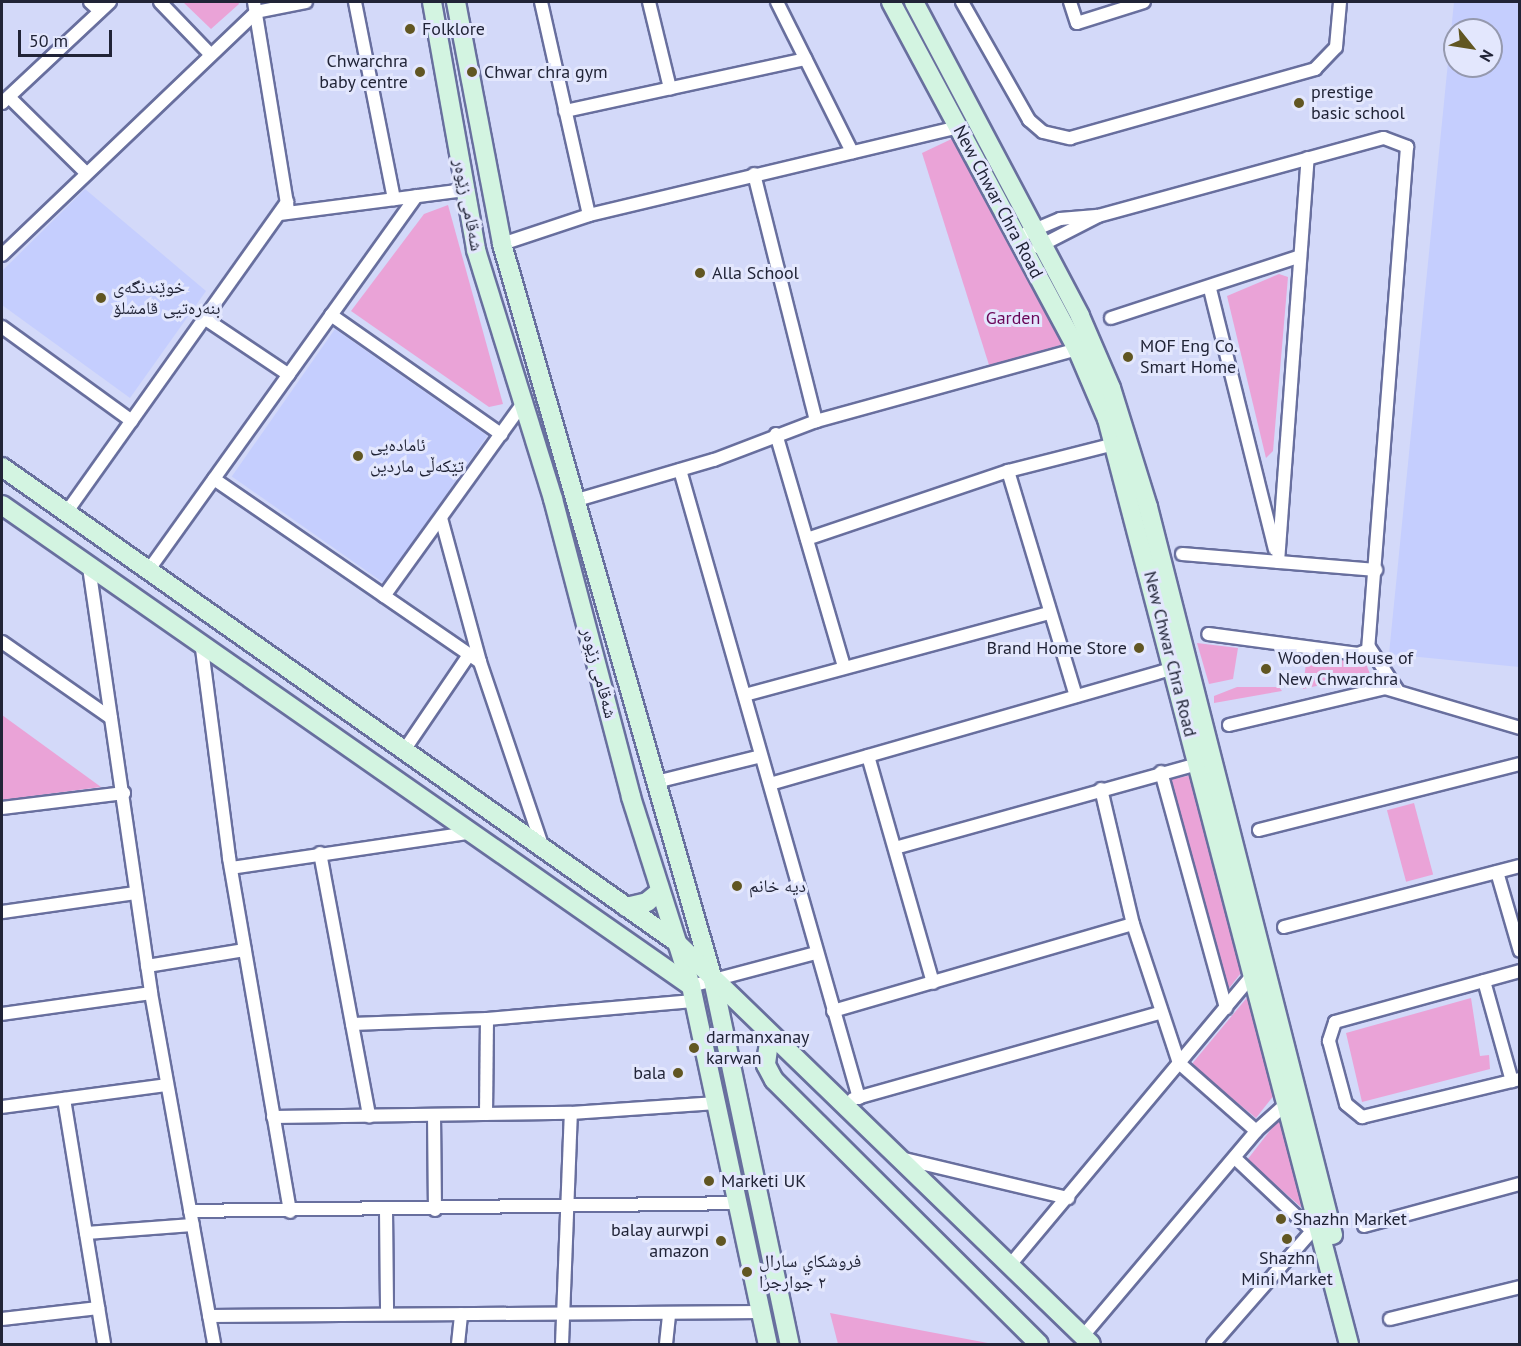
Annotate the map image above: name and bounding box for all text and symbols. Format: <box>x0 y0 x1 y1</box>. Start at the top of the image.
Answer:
scale bar <box>21 18 116 56</box>
place label: Folklore <box>422 18 485 40</box>
north arrow <box>1443 18 1503 78</box>
marker: Folklore <box>403 22 417 36</box>
text: 50 m <box>29 29 68 52</box>
text: N <box>1476 46 1498 66</box>
place label: Chwarchra baby centre <box>319 51 408 94</box>
place label: Chwar chra gym <box>484 61 608 83</box>
marker: Chwarchra baby centre <box>413 65 427 79</box>
marker: Chwar chra gym <box>465 65 479 79</box>
place label: prestige basic school <box>1311 82 1405 124</box>
marker: prestige basic school <box>1292 96 1306 110</box>
street label: New Chwar Chra Road <box>948 122 1048 282</box>
street label: شەقامی زێوەر <box>448 157 488 253</box>
place label: Alla School <box>712 262 799 284</box>
marker: Alla School <box>693 266 707 280</box>
place label: خوێندنگەی بنەرەتیی قامشلۆ <box>113 277 221 320</box>
marker: خوێندنگەی بنەرەتیی قامشلۆ <box>94 291 108 305</box>
park label: Garden <box>986 307 1040 329</box>
place label: MOF Eng Co. Smart Home <box>1140 336 1238 378</box>
marker: MOF Eng Co. Smart Home <box>1121 350 1135 364</box>
place label: ئامادەیی تێکەڵی ماردین <box>370 435 464 478</box>
marker: ئامادەیی تێکەڵی ماردین <box>351 449 365 463</box>
street label: New Chwar Chra Road <box>1139 569 1201 739</box>
street label: شەقامی زێوەر <box>576 625 622 721</box>
place label: Brand Home Store <box>986 637 1127 659</box>
marker: Brand Home Store <box>1132 641 1146 655</box>
place label: Wooden House of New Chwarchra <box>1278 648 1413 690</box>
marker: Wooden House of New Chwarchra <box>1259 662 1273 676</box>
place label: دیە خانم <box>749 875 806 897</box>
marker: دیە خانم <box>730 879 744 893</box>
place label: darmanxanay karwan <box>706 1027 809 1070</box>
marker: darmanxanay karwan <box>687 1041 701 1055</box>
place label: bala <box>633 1062 666 1084</box>
marker: bala <box>671 1066 685 1080</box>
place label: Marketi UK <box>721 1170 806 1192</box>
marker: Marketi UK <box>702 1174 716 1188</box>
place label: Shazhn Market <box>1293 1208 1407 1230</box>
marker: Shazhn Market <box>1274 1212 1288 1226</box>
place label: balay aurwpi amazon <box>610 1220 709 1262</box>
marker: Shazhn Mini Market <box>1280 1232 1294 1246</box>
marker: balay aurwpi amazon <box>714 1234 728 1248</box>
place label: Shazhn Mini Market <box>1241 1248 1333 1290</box>
place label: فروشكاي سارال ٢ جوارجرا <box>759 1251 861 1294</box>
marker: فروشكاي سارال ٢ جوارجرا <box>740 1265 754 1279</box>

